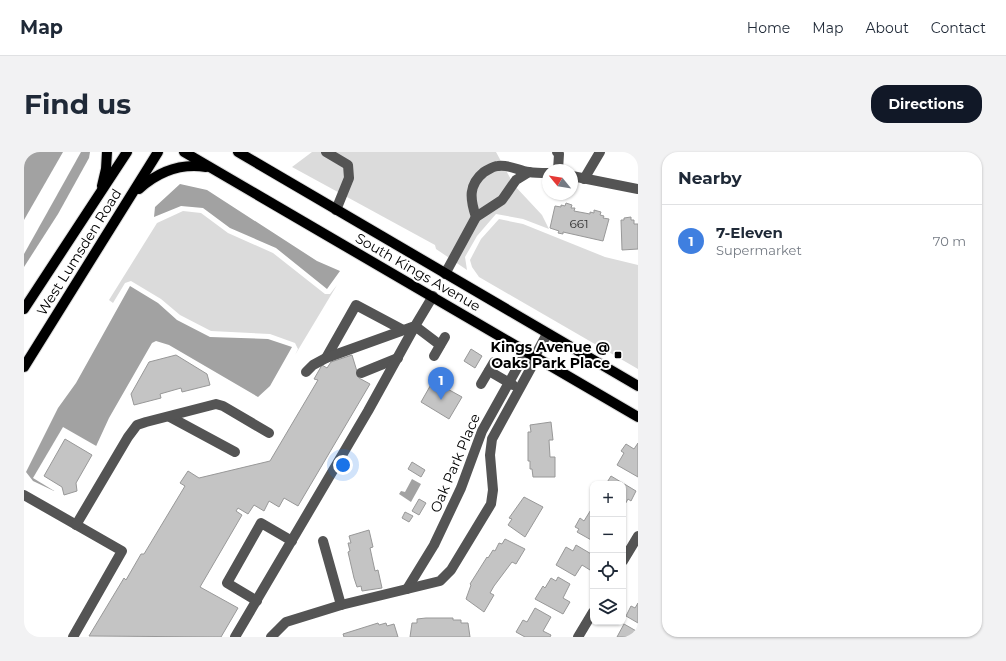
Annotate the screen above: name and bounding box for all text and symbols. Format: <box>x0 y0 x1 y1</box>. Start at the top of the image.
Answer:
text: Map <box>20 16 63 39</box>
text: Home <box>747 19 790 37</box>
text: Map <box>812 19 843 37</box>
text: About <box>865 19 909 37</box>
text: Contact <box>931 19 986 37</box>
button: Directions <box>871 85 982 123</box>
text: Find us <box>24 87 131 121</box>
north arrow <box>542 164 578 200</box>
text: Nearby <box>678 168 742 188</box>
street label: West Lumsden Road <box>33 185 125 319</box>
house number: 661 <box>570 216 588 231</box>
text: 7-Eleven <box>716 223 783 242</box>
street label: South Kings Avenue <box>352 229 484 315</box>
text: 1 <box>688 233 694 249</box>
text: 70 m <box>933 233 966 249</box>
text: Supermarket <box>716 242 802 258</box>
place label: Kings Avenue @ Oaks Park Place <box>491 338 610 372</box>
marker: Kings Avenue @ Oaks Park Place <box>613 350 623 360</box>
pin: 1 <box>428 367 454 400</box>
street label: Oak Park Place <box>426 411 484 515</box>
your location <box>333 455 353 475</box>
map controls <box>590 481 626 625</box>
button: + <box>590 481 626 517</box>
button: − <box>590 517 626 553</box>
button: locate <box>590 553 626 589</box>
button: layers <box>590 589 626 625</box>

